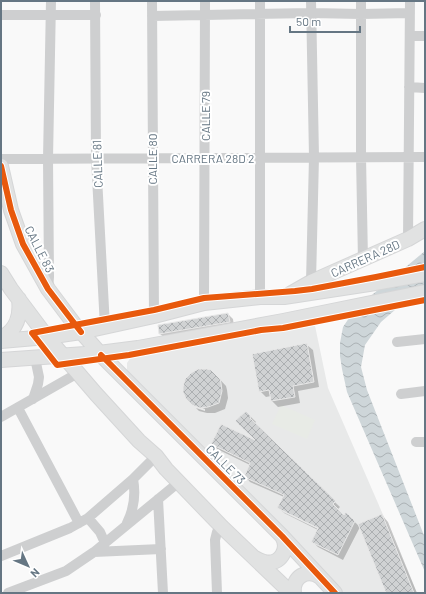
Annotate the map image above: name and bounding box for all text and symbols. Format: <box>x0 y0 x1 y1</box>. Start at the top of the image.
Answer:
scale bar <box>290 8 360 34</box>
text: 50 m <box>296 14 321 28</box>
street label: CALLE 79 <box>198 91 212 141</box>
street label: CALLE 80 <box>145 134 159 184</box>
street label: CALLE 81 <box>89 140 105 188</box>
street label: CARRERA 28D 2 <box>172 151 254 165</box>
street label: CALLE 83 <box>22 223 58 275</box>
street label: CARRERA 28D <box>328 237 402 279</box>
street label: CALLE 73 <box>203 441 249 487</box>
north arrow <box>8 546 48 586</box>
text: N <box>28 566 43 580</box>

